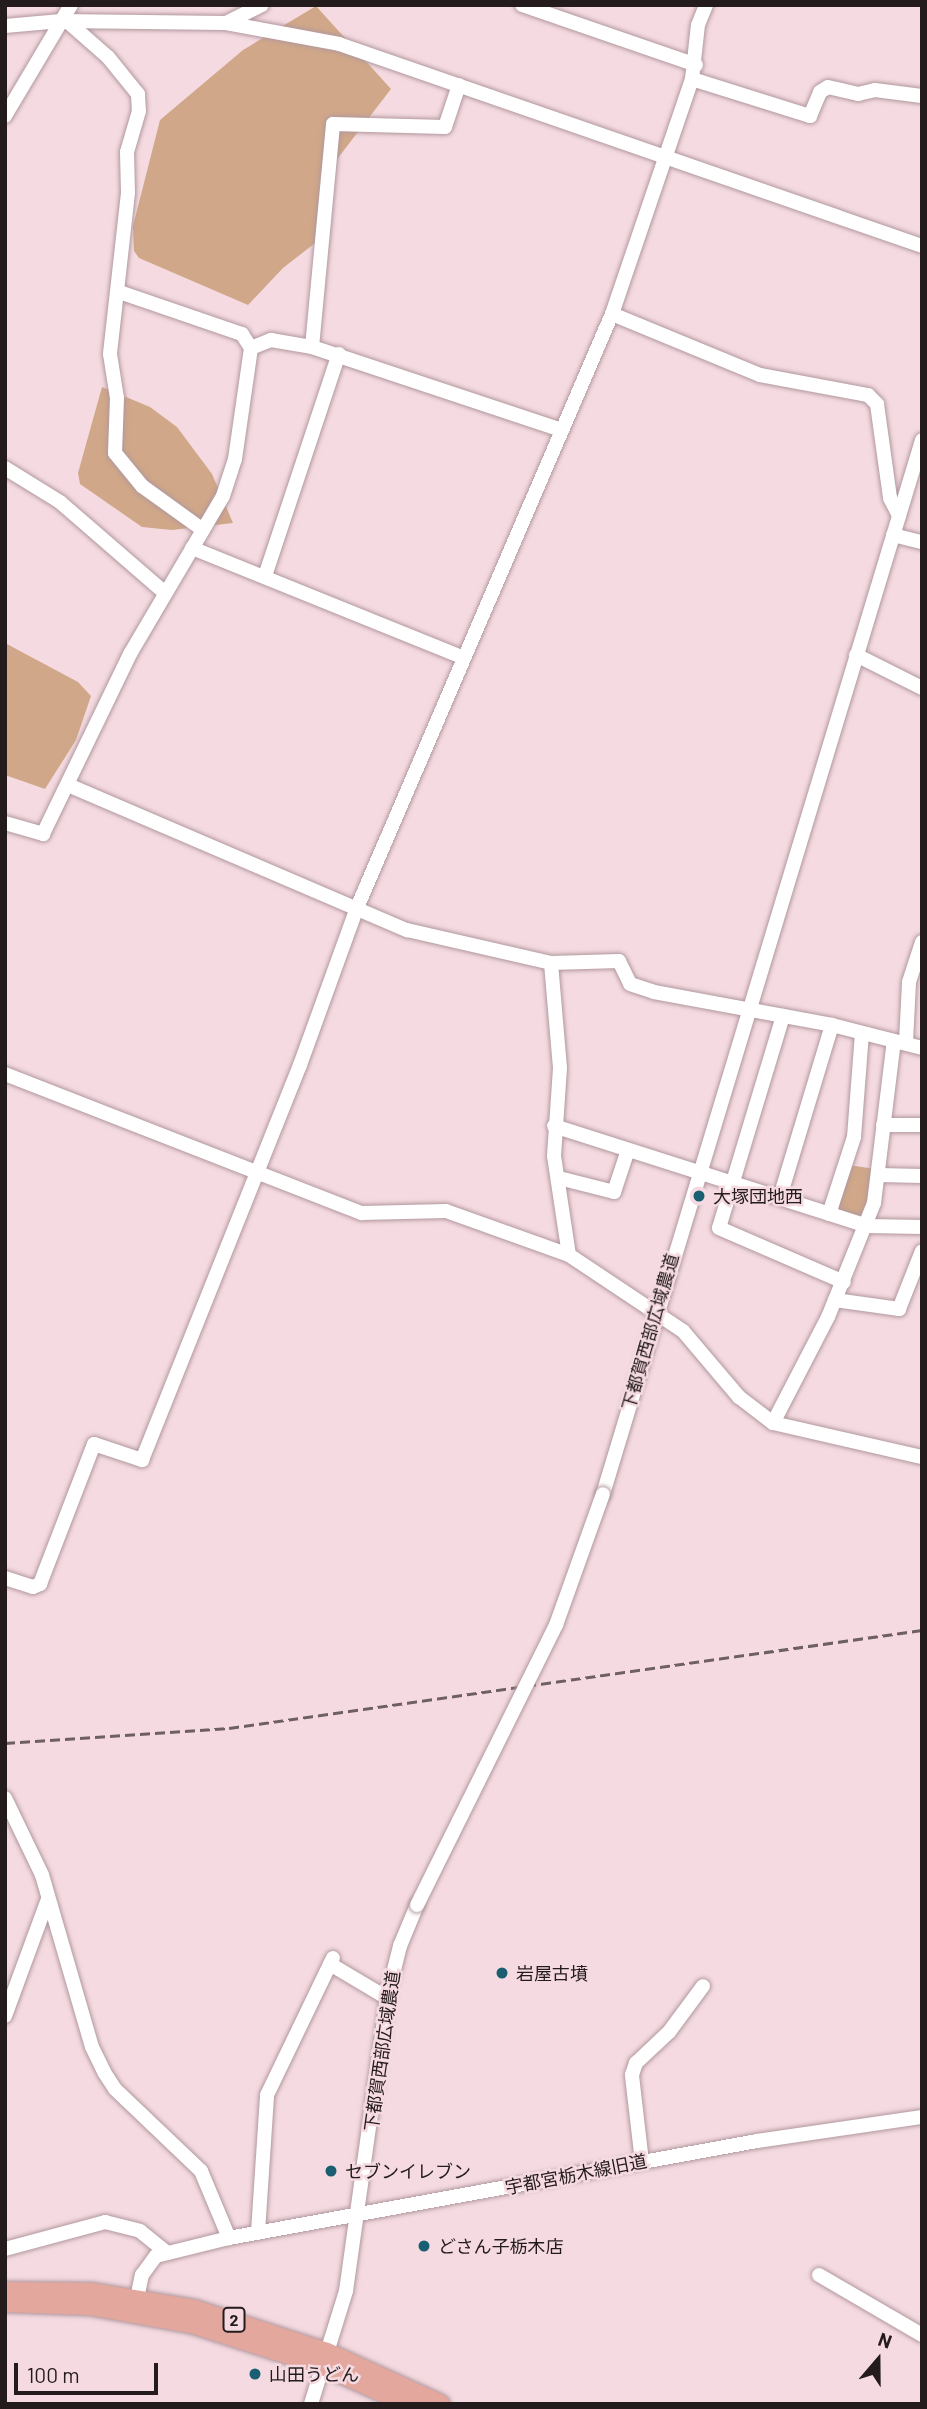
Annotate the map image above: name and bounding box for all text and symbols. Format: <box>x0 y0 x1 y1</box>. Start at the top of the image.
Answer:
place label: 大塚団地西 <box>713 1185 803 1207</box>
marker: 大塚団地西 <box>691 1188 707 1204</box>
street label: 下都賀西部広域農道 <box>617 1251 683 1413</box>
place label: 岩屋古墳 <box>516 1962 588 1984</box>
marker: 岩屋古墳 <box>494 1965 510 1981</box>
street label: 下都賀西部広域農道 <box>360 1969 404 2133</box>
street label: 宇都宮栃木線旧道 <box>503 2150 649 2198</box>
place label: セブンイレブン <box>345 2160 471 2182</box>
marker: セブンイレブン <box>323 2163 339 2179</box>
place label: どさん子栃木店 <box>438 2235 564 2257</box>
marker: どさん子栃木店 <box>416 2238 432 2254</box>
road number: 2 <box>222 2308 246 2332</box>
north arrow <box>843 2325 913 2395</box>
text: N <box>875 2327 895 2353</box>
scale bar <box>18 2350 161 2394</box>
text: 100 m <box>27 2362 80 2387</box>
place label: 山田うどん <box>269 2363 359 2385</box>
marker: 山田うどん <box>247 2366 263 2382</box>

